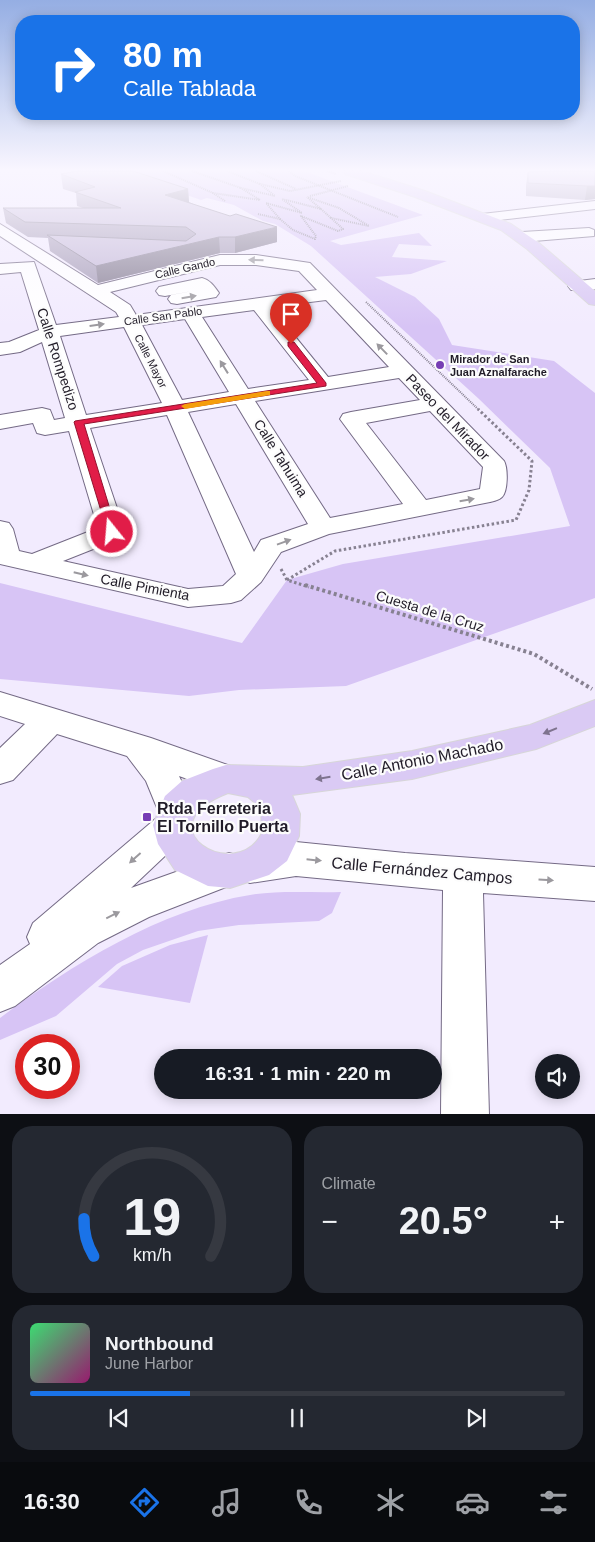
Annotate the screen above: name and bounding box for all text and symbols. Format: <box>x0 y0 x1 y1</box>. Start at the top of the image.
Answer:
icon: right <box>40 35 105 100</box>
text: 80 m <box>123 35 203 74</box>
text: Calle Tablada <box>123 76 256 101</box>
street label: Calle Gando <box>154 255 216 281</box>
one-way arrow <box>247 256 263 264</box>
one-way arrow <box>181 293 197 301</box>
pin <box>270 293 312 344</box>
icon: arrive <box>277 300 305 328</box>
street label: Calle San Pablo <box>123 305 203 327</box>
street label: Calle Rompedizo <box>34 306 82 412</box>
one-way arrow <box>90 321 106 329</box>
street label: Calle Mayor <box>132 332 170 390</box>
one-way arrow <box>377 343 389 355</box>
place label: Mirador de San Juan Aznalfarache <box>450 353 547 378</box>
marker: Mirador de San Juan Aznalfarache <box>434 359 446 371</box>
one-way arrow <box>219 361 228 374</box>
street label: Paseo del Mirador <box>403 371 493 464</box>
street label: Calle Tahuima <box>251 416 311 500</box>
one-way arrow <box>459 495 475 503</box>
position arrow <box>85 505 137 557</box>
one-way arrow <box>276 538 291 545</box>
one-way arrow <box>74 570 89 578</box>
street label: Calle Pimienta <box>99 571 191 604</box>
street label: Cuesta de la Cruz <box>374 587 486 635</box>
one-way arrow <box>543 727 557 735</box>
street label: Calle Antonio Machado <box>340 735 505 784</box>
one-way arrow <box>314 775 330 783</box>
place label: Rtda Ferreteria El Tornillo Puerta <box>157 800 288 835</box>
marker: Rtda Ferreteria El Tornillo Puerta <box>141 811 153 823</box>
one-way arrow <box>130 852 142 864</box>
street label: Calle Fernández Campos <box>331 854 513 887</box>
one-way arrow <box>307 857 323 865</box>
one-way arrow <box>538 877 554 885</box>
one-way arrow <box>106 911 120 919</box>
speed limit sign: 30 <box>15 1034 80 1099</box>
map controls <box>535 1054 580 1099</box>
button: sound <box>535 1054 580 1099</box>
text: 16:31 · 1 min · 220 m <box>205 1063 391 1084</box>
text: Climate <box>322 1175 376 1192</box>
text: 19 <box>123 1188 181 1246</box>
text: 20.5° <box>399 1200 488 1242</box>
text: − <box>322 1206 338 1237</box>
text: + <box>549 1206 565 1237</box>
text: km/h <box>132 1245 171 1265</box>
text: Northbound <box>105 1333 214 1354</box>
text: June Harbor <box>105 1355 193 1372</box>
icon: previous <box>105 1404 133 1432</box>
icon: pause <box>283 1404 311 1432</box>
icon: next <box>462 1404 490 1432</box>
icon: directions <box>127 1485 162 1520</box>
icon: music <box>209 1485 244 1520</box>
icon: phone <box>291 1485 326 1520</box>
icon: climate <box>373 1485 408 1520</box>
icon: car <box>455 1485 490 1520</box>
icon: filters <box>536 1485 571 1520</box>
text: 16:30 <box>23 1489 80 1514</box>

